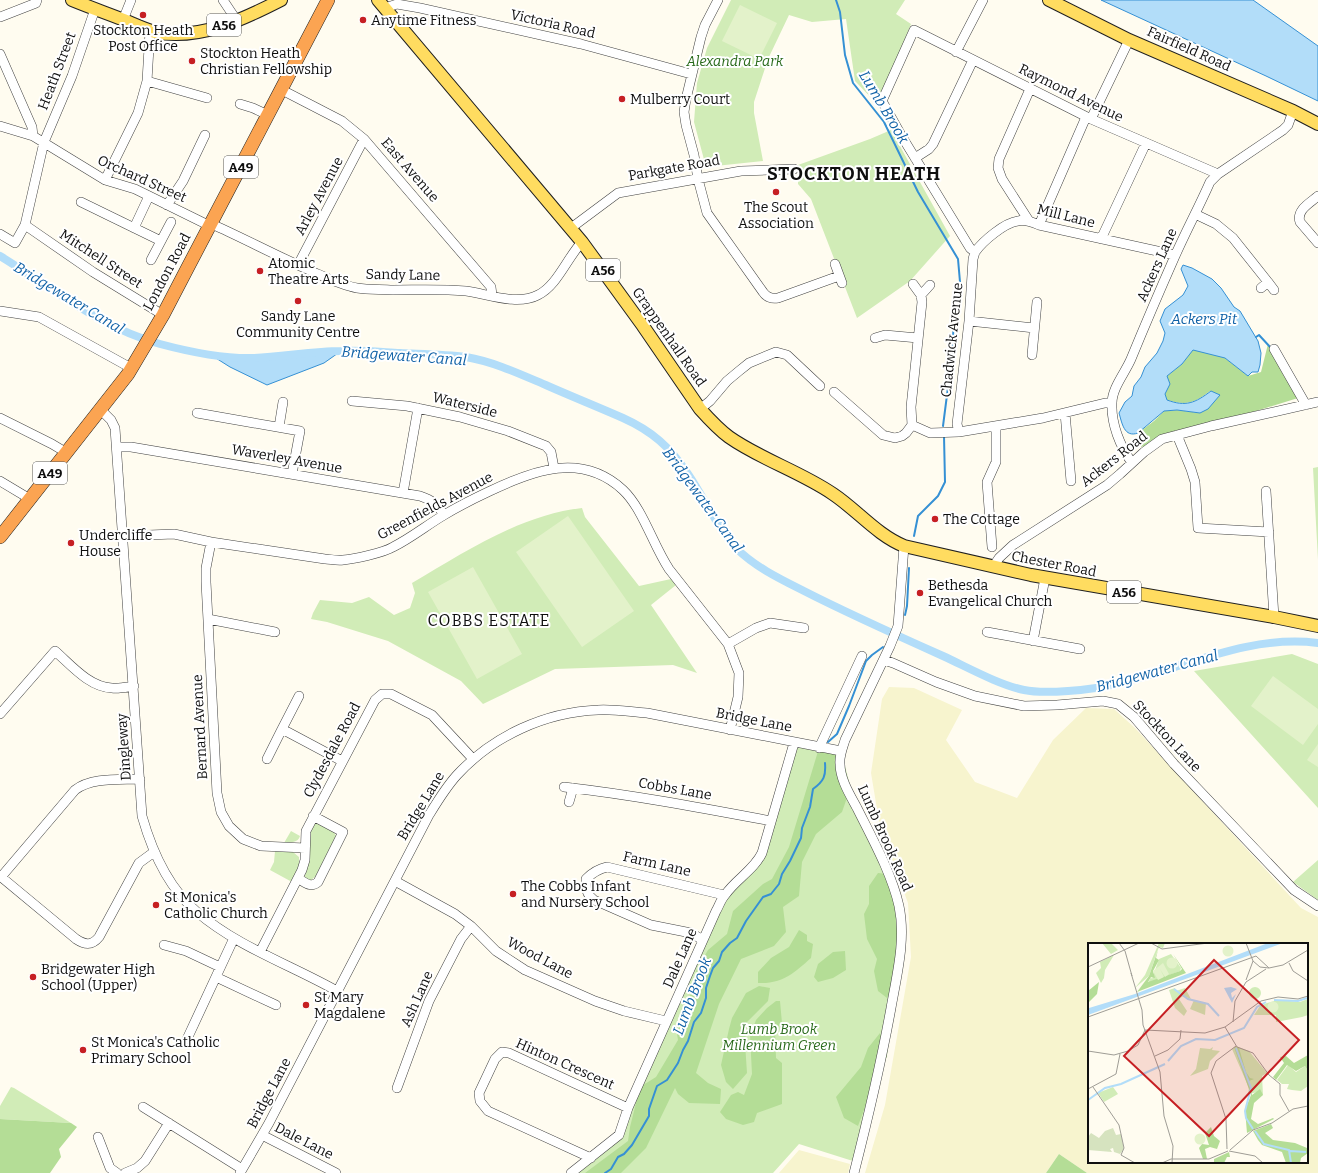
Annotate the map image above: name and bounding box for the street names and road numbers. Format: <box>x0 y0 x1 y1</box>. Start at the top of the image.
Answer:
street label: Victoria Road <box>509 6 597 42</box>
road number: A56 <box>207 14 241 36</box>
street label: Fairfield Road <box>1144 23 1234 75</box>
street label: Heath Street <box>34 30 80 112</box>
street label: Raymond Avenue <box>1016 60 1126 126</box>
street label: East Avenue <box>377 134 443 206</box>
street label: Orchard Street <box>95 152 189 206</box>
street label: Parkgate Road <box>627 152 721 184</box>
street label: Arley Avenue <box>291 154 347 238</box>
road number: A49 <box>224 156 258 178</box>
street label: Mill Lane <box>1035 201 1097 231</box>
street label: Mitchell Street <box>56 226 146 292</box>
street label: Ackers Lane <box>1133 226 1181 304</box>
street label: London Road <box>139 230 195 314</box>
road number: A56 <box>586 259 620 281</box>
street label: Sandy Lane <box>366 266 440 284</box>
street label: Chadwick Avenue <box>938 282 966 398</box>
street label: Grappenhall Road <box>628 284 710 390</box>
street label: Waterside <box>431 389 499 421</box>
street label: Ackers Road <box>1077 428 1151 490</box>
street label: Waverley Avenue <box>230 441 344 477</box>
road number: A49 <box>33 462 67 484</box>
street label: Greenfields Avenue <box>374 468 496 544</box>
street label: Chester Road <box>1010 547 1098 581</box>
road number: A56 <box>1107 581 1141 603</box>
street label: Bernard Avenue <box>189 674 211 780</box>
street label: Stockton Lane <box>1129 697 1205 775</box>
street label: Clydesdale Road <box>300 699 364 801</box>
street label: Bridge Lane <box>715 704 793 736</box>
street label: Dingleway <box>113 712 135 781</box>
street label: Bridge Lane <box>394 769 448 843</box>
street label: Cobbs Lane <box>637 774 713 804</box>
street label: Lumb Brook Road <box>854 782 916 894</box>
street label: Farm Lane <box>621 848 693 880</box>
street label: Dale Lane <box>659 925 701 991</box>
street label: Wood Lane <box>504 934 576 982</box>
street label: Ash Lane <box>397 968 437 1030</box>
street label: Hinton Crescent <box>513 1035 617 1093</box>
street label: Bridge Lane <box>243 1055 295 1131</box>
street label: Dale Lane <box>272 1119 336 1163</box>

